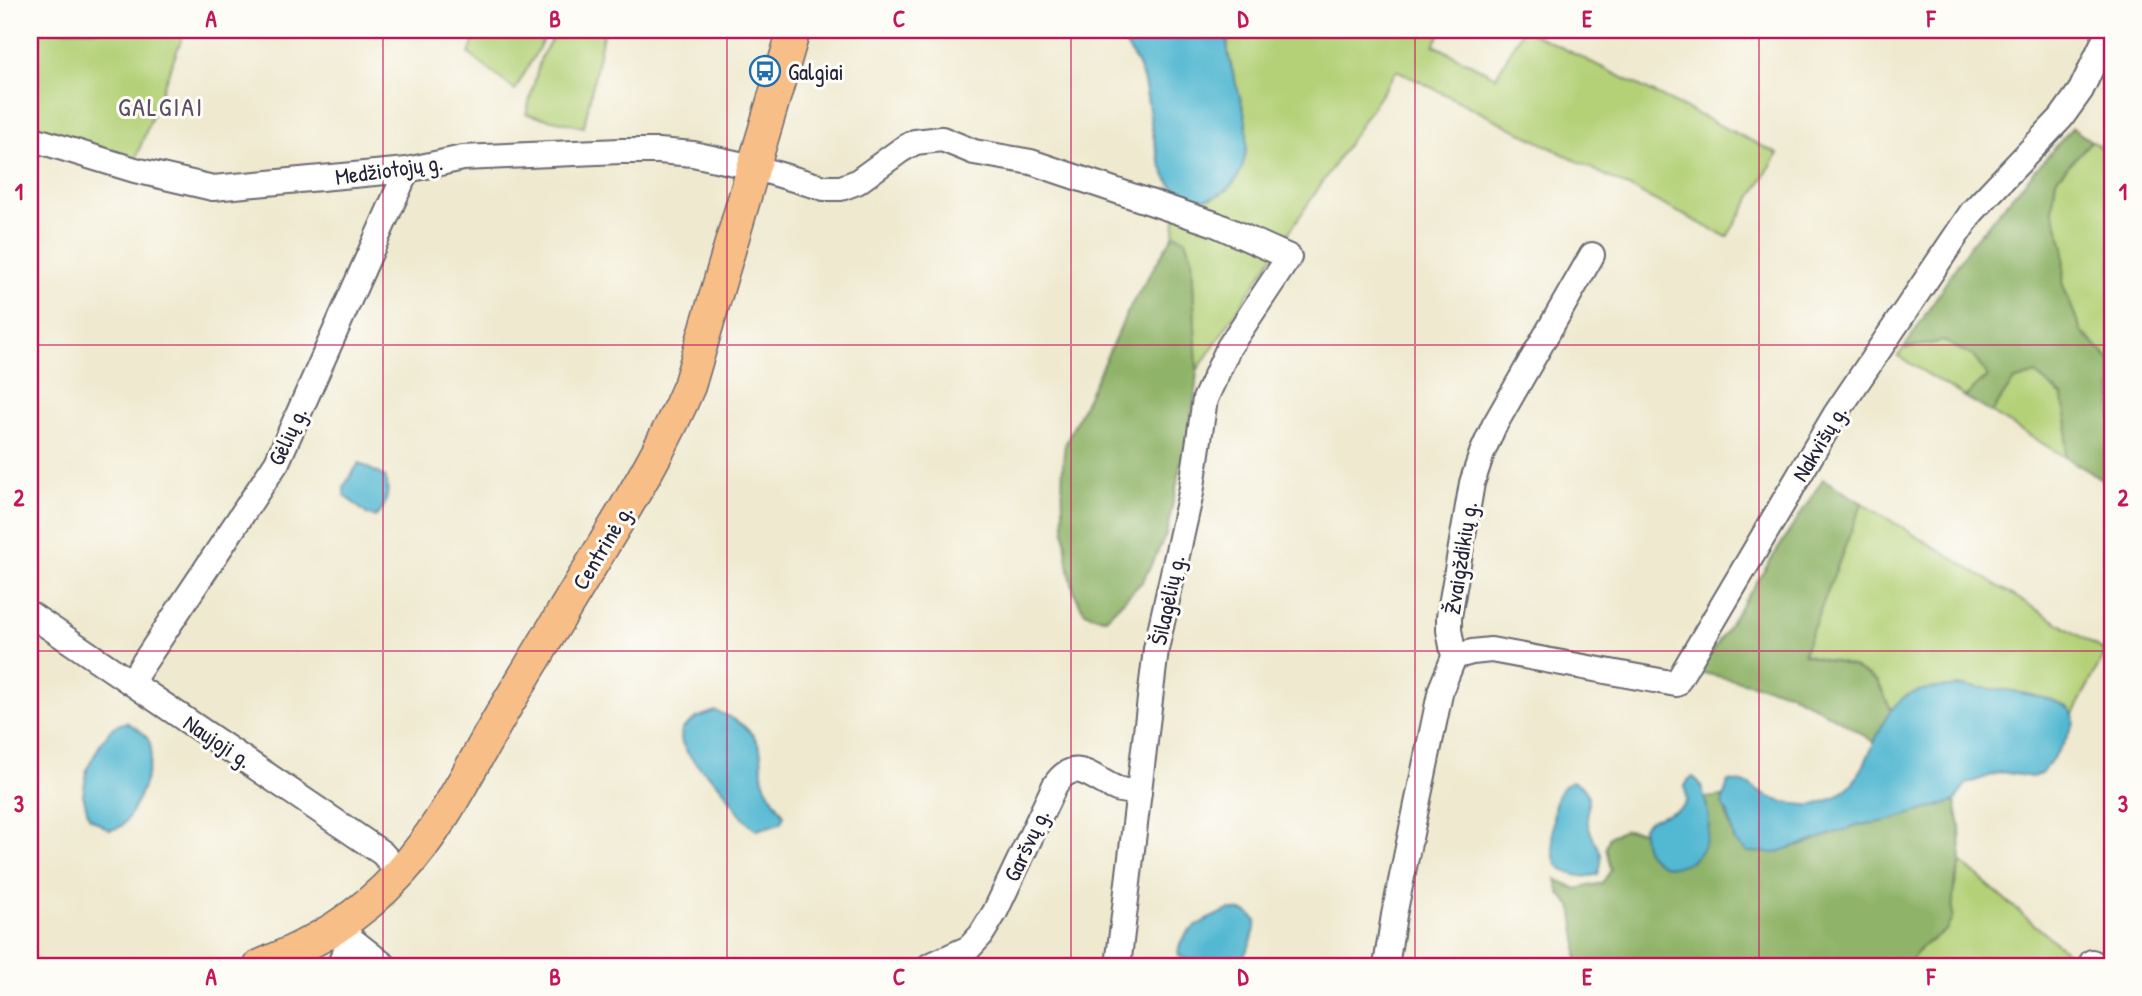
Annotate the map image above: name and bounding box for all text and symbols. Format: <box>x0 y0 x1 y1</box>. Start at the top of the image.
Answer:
text: A <box>205 3 217 34</box>
text: B <box>549 3 561 34</box>
text: C <box>893 3 905 34</box>
text: D <box>1238 3 1250 34</box>
text: E <box>1582 3 1593 34</box>
text: F <box>1926 3 1937 34</box>
bus stop icon: Galgiai <box>748 54 782 88</box>
place label: Galgiai <box>788 56 844 87</box>
district label: GALGIAI <box>118 89 204 124</box>
street label: Medžiotojų g. <box>333 146 445 192</box>
text: 1 <box>15 176 23 207</box>
text: 1 <box>2119 176 2127 207</box>
street label: Nakvišų g. <box>1784 399 1854 487</box>
street label: Gėlių g. <box>260 402 314 470</box>
text: 2 <box>14 482 25 513</box>
text: 2 <box>2118 482 2129 513</box>
street label: Centrinė g. <box>564 499 640 595</box>
street label: Žvaigždikių g. <box>1436 499 1484 617</box>
street label: Šilagėlių g. <box>1142 552 1192 648</box>
street label: Naujoji g. <box>178 707 258 775</box>
text: 3 <box>14 788 24 819</box>
text: 3 <box>2118 788 2128 819</box>
street label: Garšvų g. <box>996 804 1056 886</box>
text: A <box>205 961 217 992</box>
text: B <box>549 961 561 992</box>
text: C <box>893 961 905 992</box>
text: D <box>1238 961 1250 992</box>
text: E <box>1582 961 1593 992</box>
text: F <box>1926 961 1937 992</box>

